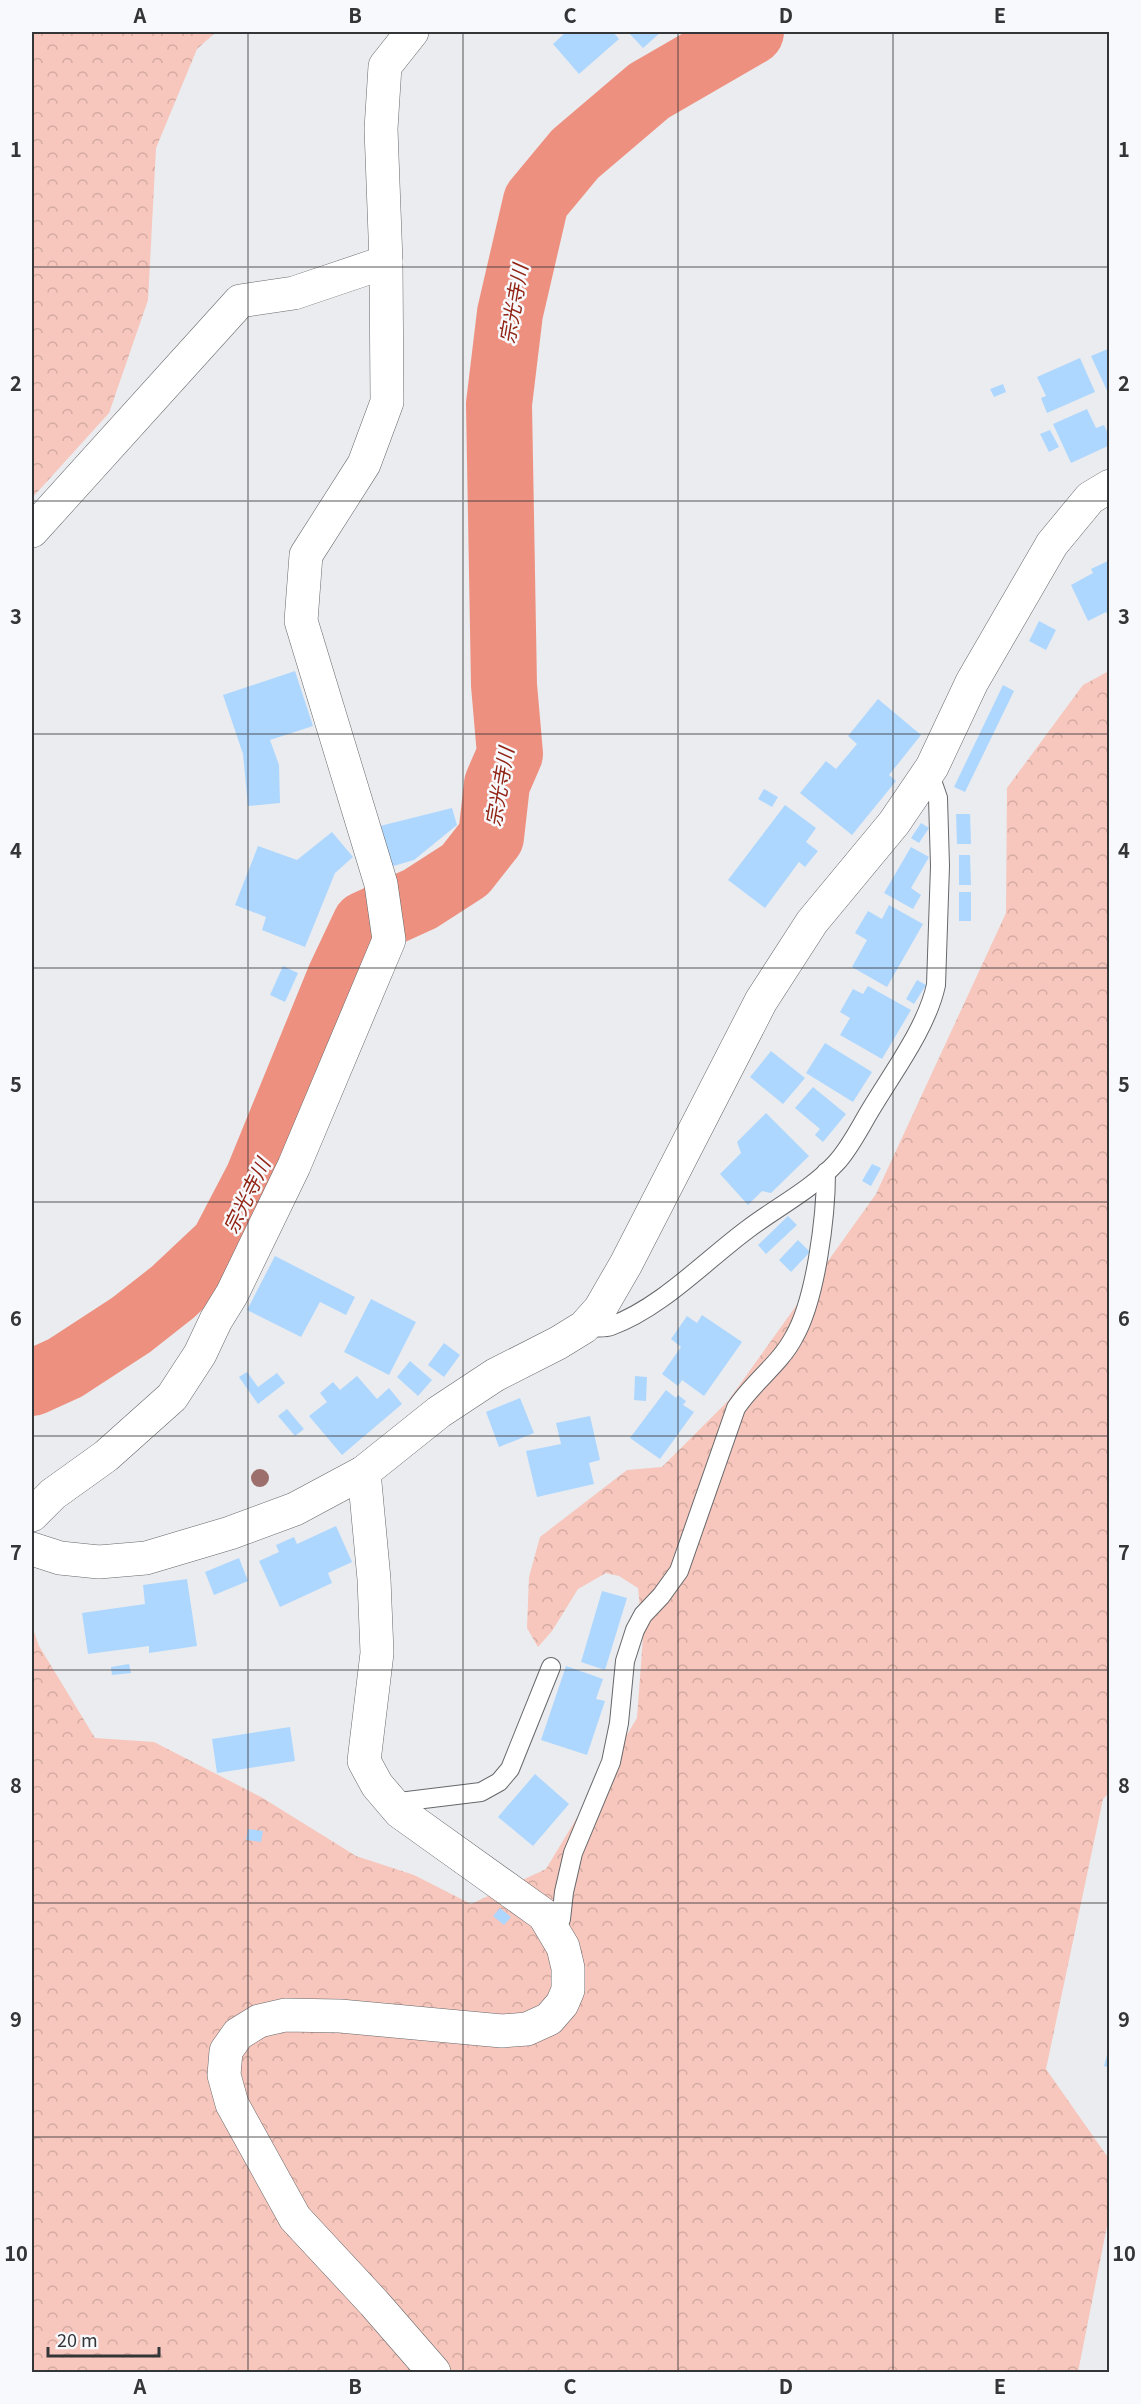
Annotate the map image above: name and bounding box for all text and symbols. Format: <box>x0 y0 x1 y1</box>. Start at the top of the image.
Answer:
text: A <box>133 0 147 29</box>
text: B <box>348 0 362 29</box>
text: C <box>563 0 577 29</box>
text: D <box>779 0 793 29</box>
text: E <box>994 0 1006 29</box>
text: 1 <box>10 134 22 163</box>
text: 1 <box>1118 134 1130 163</box>
water label: 宗光寺川 <box>491 260 534 346</box>
text: 2 <box>10 368 22 397</box>
text: 2 <box>1118 368 1130 397</box>
text: 3 <box>10 601 22 630</box>
text: 3 <box>1118 601 1130 630</box>
water label: 宗光寺川 <box>477 743 520 829</box>
text: 4 <box>10 835 22 864</box>
text: 4 <box>1118 835 1130 864</box>
text: 5 <box>10 1069 22 1098</box>
text: 5 <box>1118 1069 1130 1098</box>
water label: 宗光寺川 <box>215 1151 277 1238</box>
text: 6 <box>10 1303 22 1332</box>
text: 6 <box>1118 1303 1130 1332</box>
text: 7 <box>10 1537 22 1566</box>
text: 7 <box>1118 1537 1130 1566</box>
text: 8 <box>10 1770 22 1799</box>
text: 8 <box>1118 1770 1130 1799</box>
text: 9 <box>10 2004 22 2033</box>
text: 9 <box>1118 2004 1130 2033</box>
text: 10 <box>4 2238 28 2267</box>
text: 10 <box>1112 2238 1136 2267</box>
scale bar <box>48 2320 159 2358</box>
text: 20 m <box>57 2326 98 2352</box>
text: A <box>133 2371 147 2400</box>
text: B <box>348 2371 362 2400</box>
text: C <box>563 2371 577 2400</box>
text: D <box>779 2371 793 2400</box>
text: E <box>994 2371 1006 2400</box>

